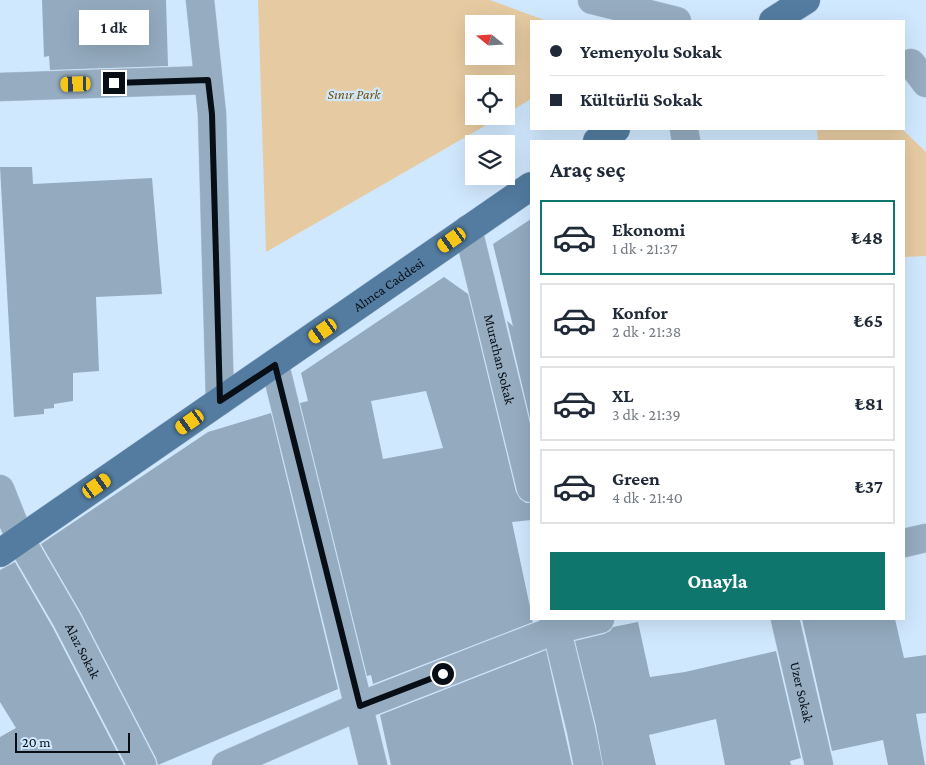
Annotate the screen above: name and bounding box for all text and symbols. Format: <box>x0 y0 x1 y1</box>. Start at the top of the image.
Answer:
callout: 1 dk <box>79 11 149 46</box>
north arrow <box>465 15 515 65</box>
map controls <box>465 15 515 185</box>
text: 1 dk <box>101 19 127 36</box>
text: Yemenyolu Sokak <box>580 41 722 62</box>
route end <box>103 72 125 94</box>
button: locate <box>465 75 515 125</box>
car <box>60 76 91 92</box>
park label: Sınır Park <box>328 86 381 102</box>
text: Kültürlü Sokak <box>580 89 702 110</box>
button: layers <box>465 135 515 185</box>
text: Araç seç <box>550 157 625 182</box>
icon: car <box>552 215 597 260</box>
text: Ekonomi <box>612 219 685 240</box>
car <box>435 225 468 255</box>
text: ₺48 <box>852 227 883 248</box>
text: 1 dk · 21:37 <box>612 240 678 257</box>
street label: Alınca Caddesi <box>350 254 427 315</box>
icon: car <box>552 298 597 343</box>
text: Konfor <box>612 302 668 323</box>
text: ₺65 <box>854 310 883 331</box>
street label: Murathan Sokak <box>481 312 518 406</box>
car <box>306 316 339 346</box>
text: 2 dk · 21:38 <box>612 323 681 340</box>
icon: car <box>552 381 597 426</box>
text: XL <box>612 385 634 406</box>
text: ₺81 <box>855 393 883 414</box>
text: 3 dk · 21:39 <box>612 406 681 423</box>
car <box>173 407 206 437</box>
icon: car <box>552 464 597 509</box>
text: Green <box>612 468 660 489</box>
car <box>80 471 113 501</box>
text: ₺37 <box>855 476 883 497</box>
text: 4 dk · 21:40 <box>612 489 683 506</box>
button: Onayla <box>550 552 885 610</box>
street label: Alaz Sokak <box>62 620 104 681</box>
street label: Uzer Sokak <box>787 660 817 724</box>
route start <box>432 663 454 685</box>
scale bar <box>15 730 130 753</box>
text: 20 m <box>22 734 50 750</box>

